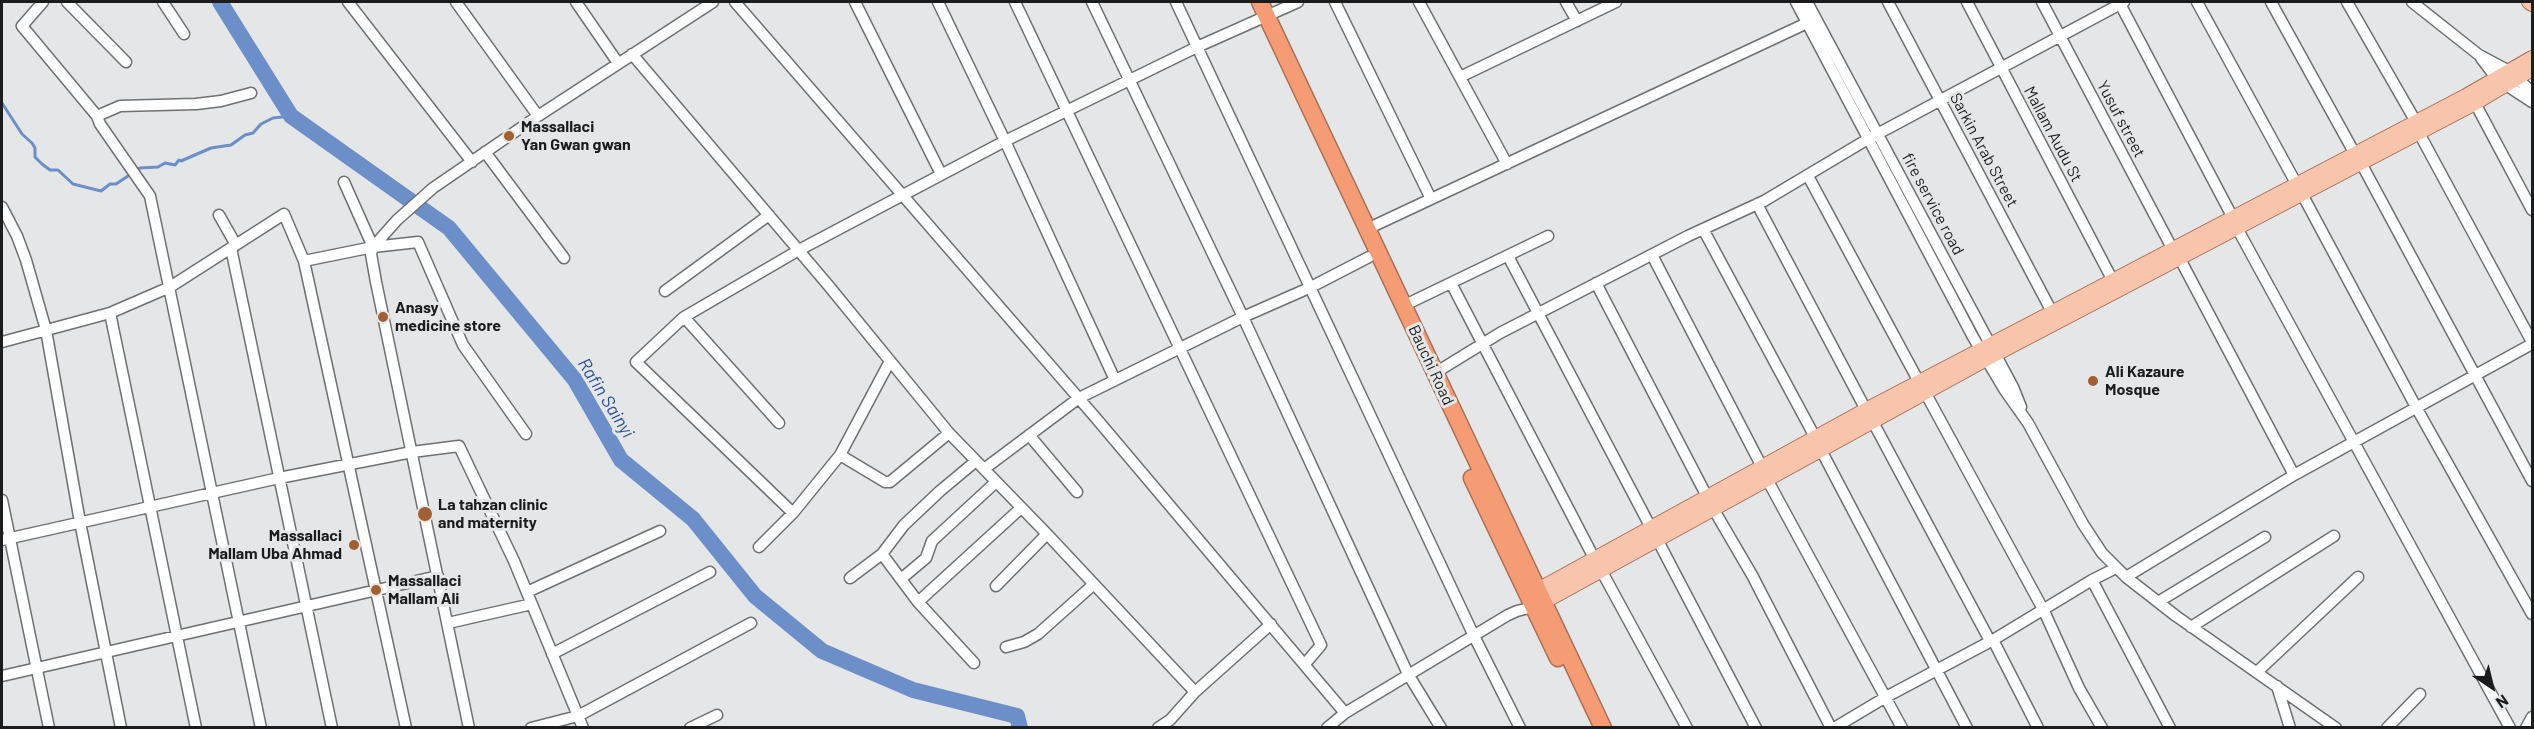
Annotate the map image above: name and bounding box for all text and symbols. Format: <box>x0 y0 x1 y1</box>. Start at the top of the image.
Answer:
street label: Yusuf street <box>2093 77 2149 161</box>
street label: Mallam Audu St <box>2020 83 2086 185</box>
street label: Sarkin Arab Street <box>1946 90 2022 210</box>
place label: Massallaci Yan Gwan gwan <box>521 117 631 155</box>
marker: Massallaci Yan Gwan gwan <box>502 129 516 143</box>
street label: fire service road <box>1898 150 1968 258</box>
place label: Anasy medicine store <box>395 298 501 336</box>
marker: Anasy medicine store <box>376 310 390 324</box>
street label: Bauchi Road <box>1404 322 1458 408</box>
water label: Rafin Sainyi <box>573 354 639 442</box>
place label: Ali Kazaure Mosque <box>2105 362 2185 400</box>
marker: Ali Kazaure Mosque <box>2086 374 2100 388</box>
place label: La tahzan clinic and maternity <box>438 495 548 533</box>
marker: La tahzan clinic and maternity <box>416 505 434 523</box>
place label: Massallaci Mallam Uba Ahmad <box>208 526 342 564</box>
marker: Massallaci Mallam Uba Ahmad <box>347 538 361 552</box>
place label: Massallaci Mallam Ali <box>388 571 461 609</box>
marker: Massallaci Mallam Ali <box>369 583 383 597</box>
north arrow <box>2462 657 2522 717</box>
text: N <box>2493 691 2512 713</box>

